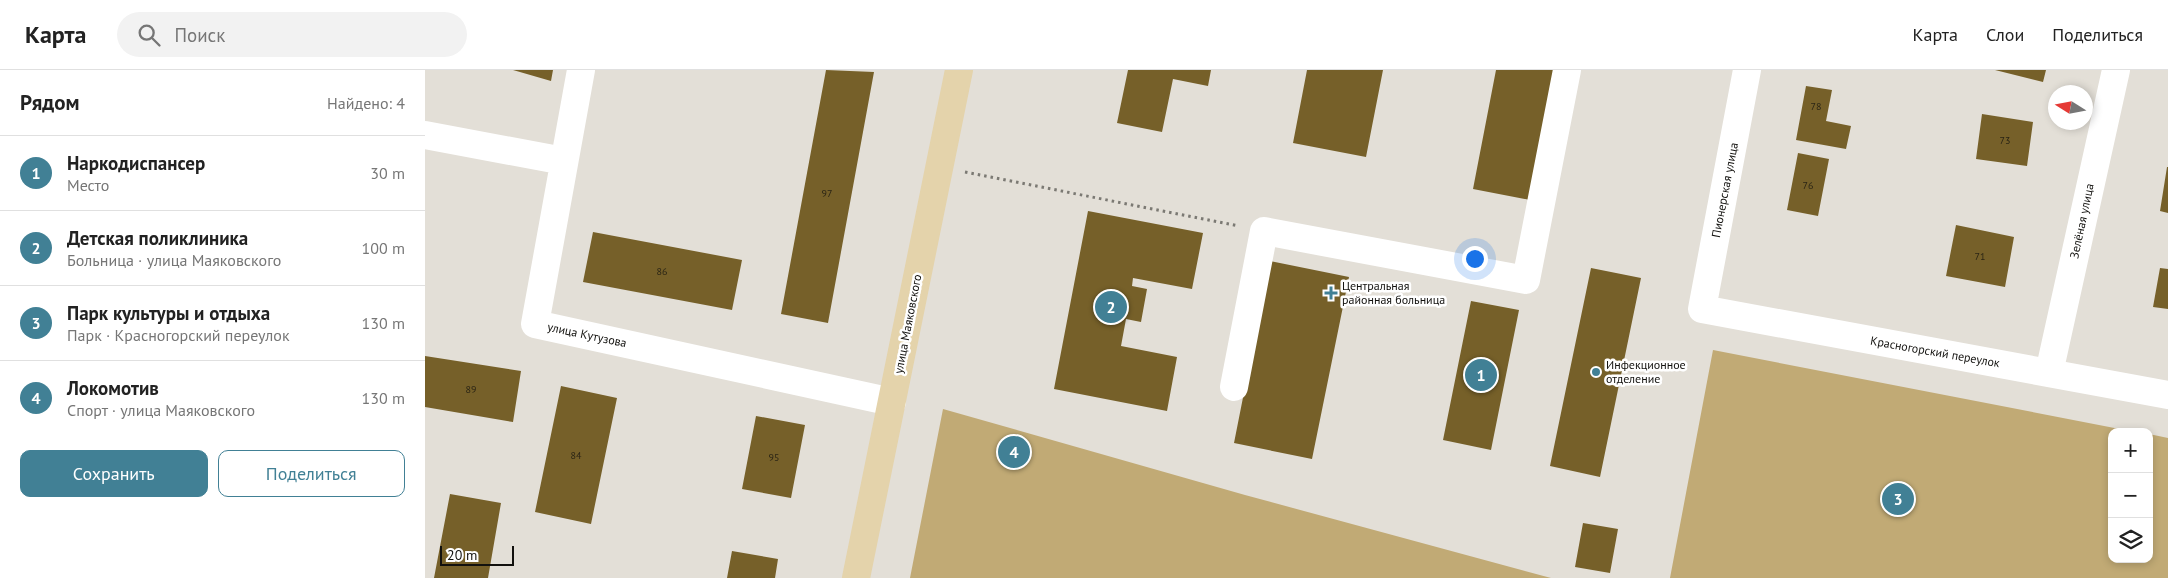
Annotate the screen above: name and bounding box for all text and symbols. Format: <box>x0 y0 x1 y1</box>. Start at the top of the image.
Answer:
search box <box>117 12 467 57</box>
text: Карта <box>25 19 87 50</box>
icon: search <box>135 21 163 49</box>
text: Поиск <box>175 23 225 47</box>
text: Карта <box>1913 23 1958 46</box>
text: Слои <box>1986 23 2024 46</box>
text: Поделиться <box>2052 23 2143 46</box>
north arrow <box>2048 85 2093 130</box>
text: Рядом <box>20 89 79 116</box>
text: Найдено: 4 <box>327 93 405 113</box>
house number: 78 <box>1811 100 1821 113</box>
house number: 73 <box>2000 134 2010 147</box>
street label: Пионерская улица <box>1708 141 1741 239</box>
text: Наркодиспансер <box>67 151 205 175</box>
text: 1 <box>31 163 41 183</box>
text: 30 m <box>370 163 405 183</box>
text: Место <box>67 175 109 195</box>
house number: 76 <box>1803 179 1813 192</box>
street label: Зелёная улица <box>2066 182 2097 260</box>
house number: 97 <box>822 187 832 200</box>
text: Детская поликлиника <box>67 226 248 250</box>
text: 2 <box>31 238 41 258</box>
text: 100 m <box>362 238 405 258</box>
your location <box>1462 246 1488 272</box>
text: Больница · улица Маяковского <box>67 250 281 270</box>
house number: 71 <box>1975 250 1985 263</box>
house number: 86 <box>657 265 667 278</box>
street label: улица Маяковского <box>891 273 925 375</box>
place label: Центральная районная больница <box>1342 278 1445 307</box>
marker: Центральная районная больница <box>1324 286 1338 300</box>
pin: 2 <box>1095 288 1127 326</box>
text: Парк культуры и отдыха <box>67 301 270 325</box>
text: 3 <box>31 313 41 333</box>
text: 130 m <box>362 313 405 333</box>
street label: улица Кутузова <box>546 319 628 350</box>
text: Парк · Красногорский переулок <box>67 325 290 345</box>
street label: Красногорский переулок <box>1869 333 2001 370</box>
pin: 1 <box>1465 356 1497 394</box>
place label: Инфекционное отделение <box>1606 357 1686 386</box>
marker: Инфекционное отделение <box>1590 366 1602 378</box>
text: Локомотив <box>67 376 159 400</box>
house number: 89 <box>466 383 476 396</box>
text: 4 <box>31 388 41 408</box>
text: 130 m <box>362 388 405 408</box>
text: Спорт · улица Маяковского <box>67 400 255 420</box>
map controls <box>2108 428 2153 563</box>
button: + <box>2108 428 2153 473</box>
pin: 4 <box>998 433 1030 471</box>
house number: 84 <box>571 449 582 462</box>
button: Сохранить <box>20 450 208 497</box>
button: Поделиться <box>218 450 405 497</box>
house number: 95 <box>769 451 779 464</box>
button: − <box>2108 473 2153 518</box>
pin: 3 <box>1882 480 1914 518</box>
button: layers <box>2108 518 2153 563</box>
scale bar <box>440 543 514 566</box>
text: 20 m <box>447 546 477 564</box>

